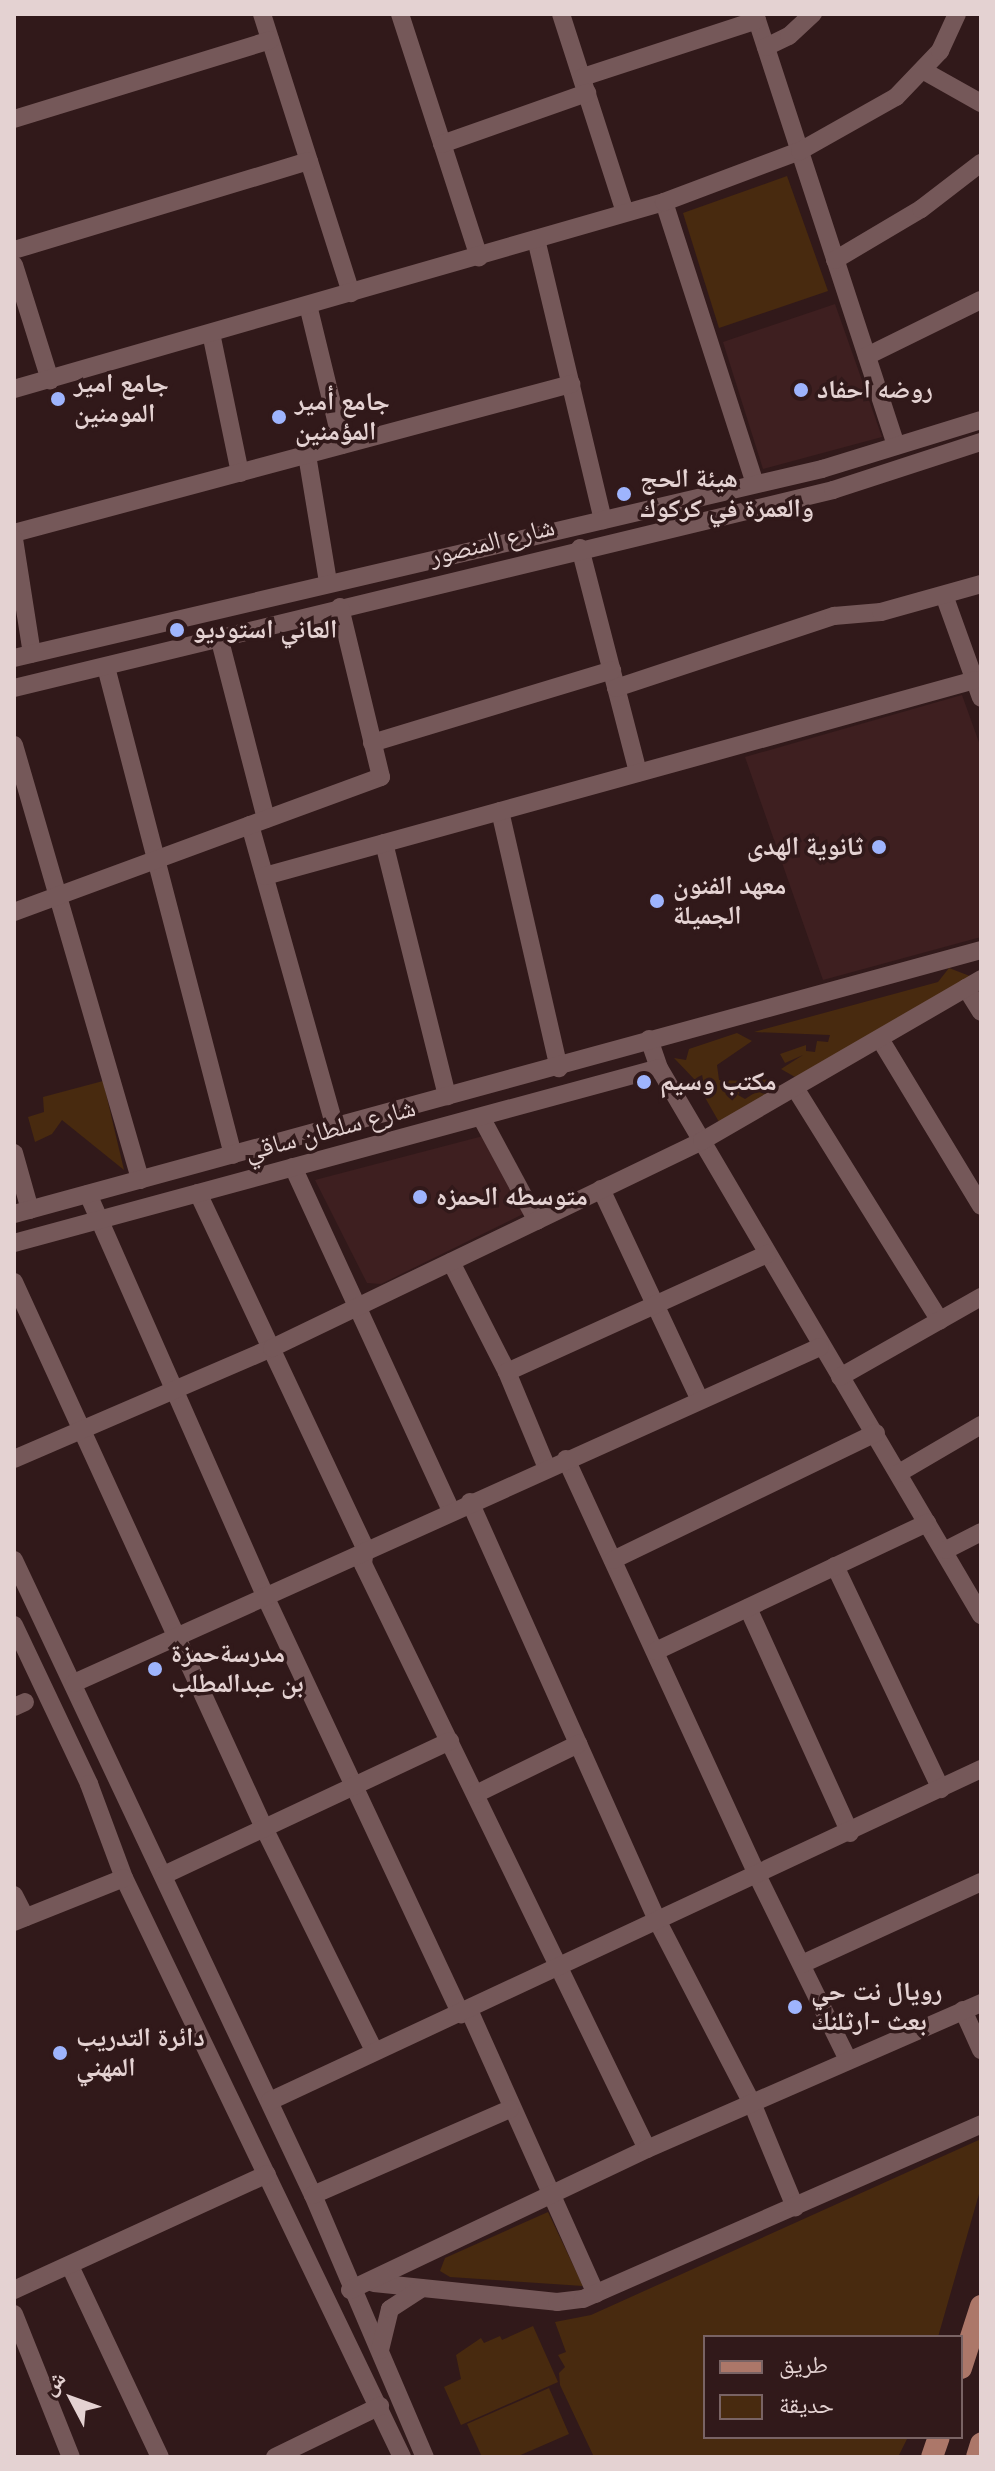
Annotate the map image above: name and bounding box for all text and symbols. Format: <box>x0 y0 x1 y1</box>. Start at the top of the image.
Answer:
place label: جامع امير المومنين <box>74 368 169 430</box>
place label: روضه احفاد <box>817 374 933 406</box>
marker: روضه احفاد <box>792 381 810 399</box>
place label: جامع أمير المؤمنين <box>295 386 390 448</box>
marker: جامع امير المومنين <box>49 390 67 408</box>
marker: جامع أمير المؤمنين <box>270 408 288 426</box>
place label: هيئة الحج والعمرة في كركوك <box>640 463 814 524</box>
marker: هيئة الحج والعمرة في كركوك <box>615 485 633 503</box>
street label: شارع المنصور <box>426 511 558 573</box>
place label: العاني استوديو <box>193 614 337 646</box>
marker: العاني استوديو <box>168 621 186 639</box>
place label: ثانوية الهدى <box>747 831 863 863</box>
marker: ثانوية الهدى <box>870 838 888 856</box>
place label: معهد الفنون الجميلة <box>673 870 786 932</box>
marker: معهد الفنون الجميلة <box>648 892 666 910</box>
place label: مكتب وسيم <box>660 1066 777 1098</box>
marker: مكتب وسيم <box>635 1073 653 1091</box>
street label: شارع سلطان ساقي <box>241 1092 419 1168</box>
place label: متوسطه الحمزه <box>436 1181 588 1213</box>
marker: متوسطه الحمزه <box>411 1188 429 1206</box>
place label: مدرسةحمزة بن عبدالمطلب <box>171 1638 304 1700</box>
marker: مدرسةحمزة بن عبدالمطلب <box>146 1660 164 1678</box>
place label: رويال نت حي بعث -ارثلنك <box>811 1976 942 2038</box>
marker: رويال نت حي بعث -ارثلنك <box>786 1998 804 2016</box>
place label: دائرة التدريب المهني <box>76 2022 205 2084</box>
marker: دائرة التدريب المهني <box>51 2044 69 2062</box>
legend <box>703 2335 963 2439</box>
text: طريق <box>779 2351 828 2379</box>
north arrow <box>32 2359 112 2439</box>
text: ش <box>36 2366 71 2401</box>
text: حديقة <box>779 2391 834 2419</box>

